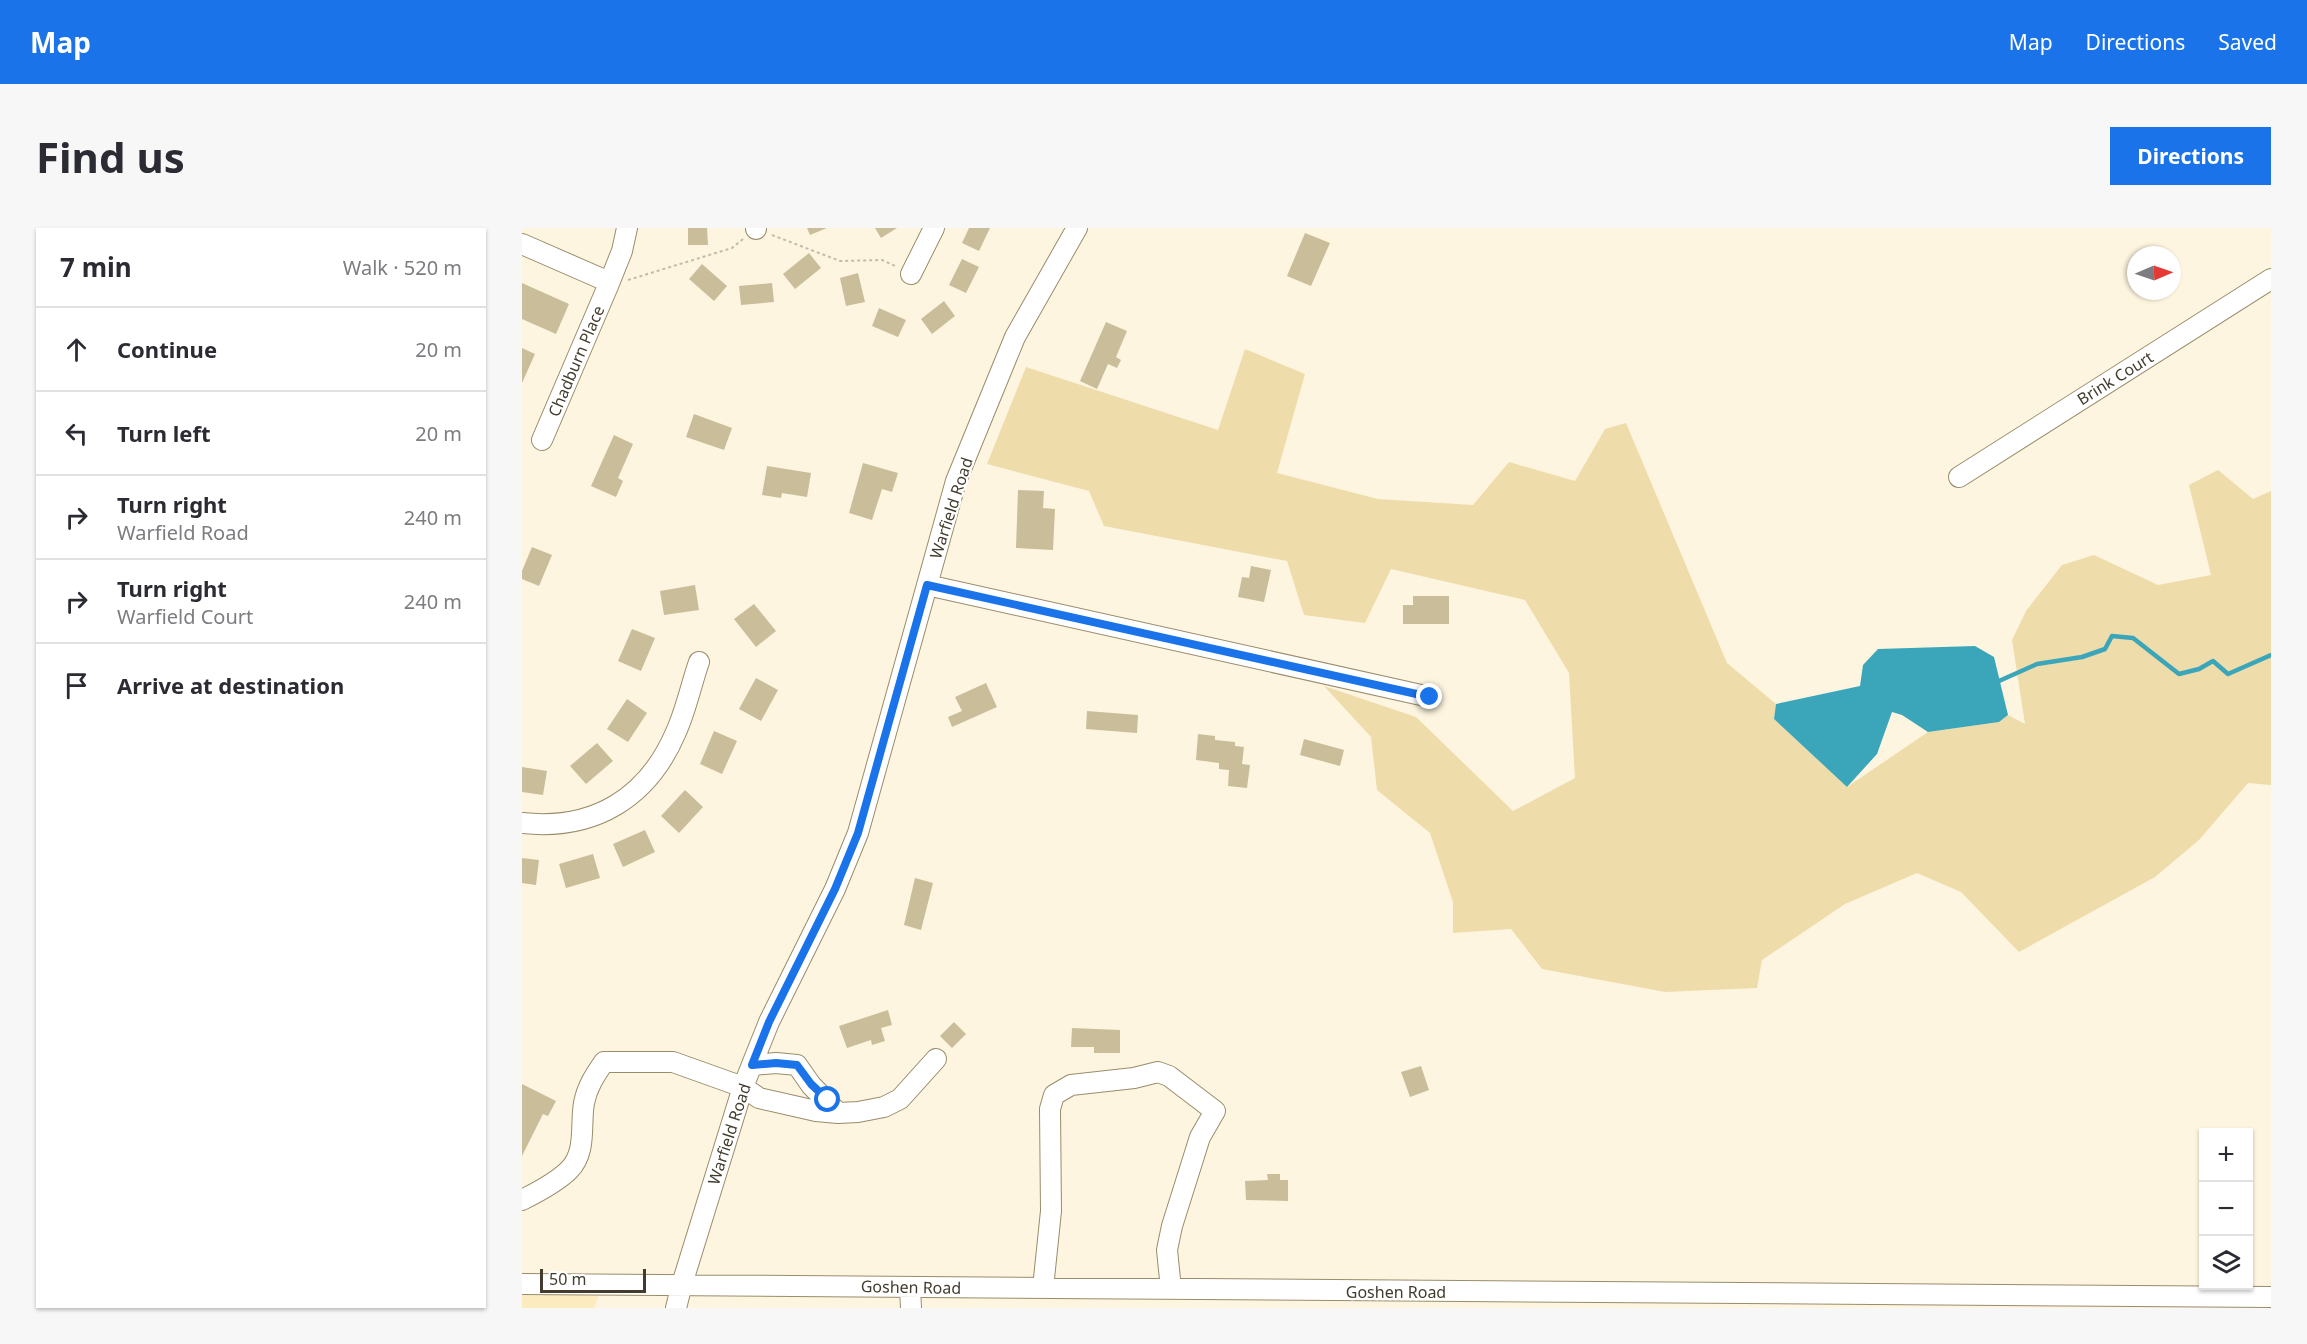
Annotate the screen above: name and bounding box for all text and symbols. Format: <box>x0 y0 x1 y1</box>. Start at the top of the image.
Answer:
text: Map <box>30 23 91 61</box>
text: Map <box>2009 28 2053 56</box>
text: Directions <box>2086 28 2185 56</box>
text: Saved <box>2218 28 2277 56</box>
button: Directions <box>2110 127 2271 185</box>
text: Find us <box>36 128 185 185</box>
north arrow <box>2127 246 2181 300</box>
text: 7 min <box>60 249 132 285</box>
text: Walk · 520 m <box>343 254 462 281</box>
street label: Chadburn Place <box>543 302 609 420</box>
icon: ahead <box>60 333 93 366</box>
text: Continue <box>117 334 217 364</box>
text: 20 m <box>415 336 462 363</box>
street label: Brink Court <box>2073 346 2157 410</box>
icon: left <box>60 417 93 450</box>
text: Turn left <box>117 418 211 448</box>
text: 20 m <box>415 420 462 447</box>
street label: Warfield Road <box>924 454 978 562</box>
text: Turn right <box>117 489 227 519</box>
icon: right <box>60 501 93 534</box>
text: 240 m <box>404 504 462 531</box>
text: Warfield Road <box>117 519 249 546</box>
text: Turn right <box>117 573 227 603</box>
icon: right <box>60 585 93 618</box>
text: 240 m <box>404 588 462 615</box>
text: Warfield Court <box>117 603 253 630</box>
icon: arrive <box>60 669 93 702</box>
text: Arrive at destination <box>117 670 344 700</box>
route end <box>1416 683 1442 709</box>
street label: Warfield Road <box>702 1080 756 1188</box>
route start <box>814 1086 840 1112</box>
map controls <box>2199 1128 2253 1290</box>
button: + <box>2199 1128 2253 1182</box>
button: − <box>2199 1182 2253 1236</box>
button: layers <box>2199 1236 2253 1290</box>
scale bar <box>540 1266 646 1294</box>
text: 50 m <box>549 1268 586 1290</box>
street label: Goshen Road <box>861 1275 961 1299</box>
street label: Goshen Road <box>1346 1281 1446 1303</box>

